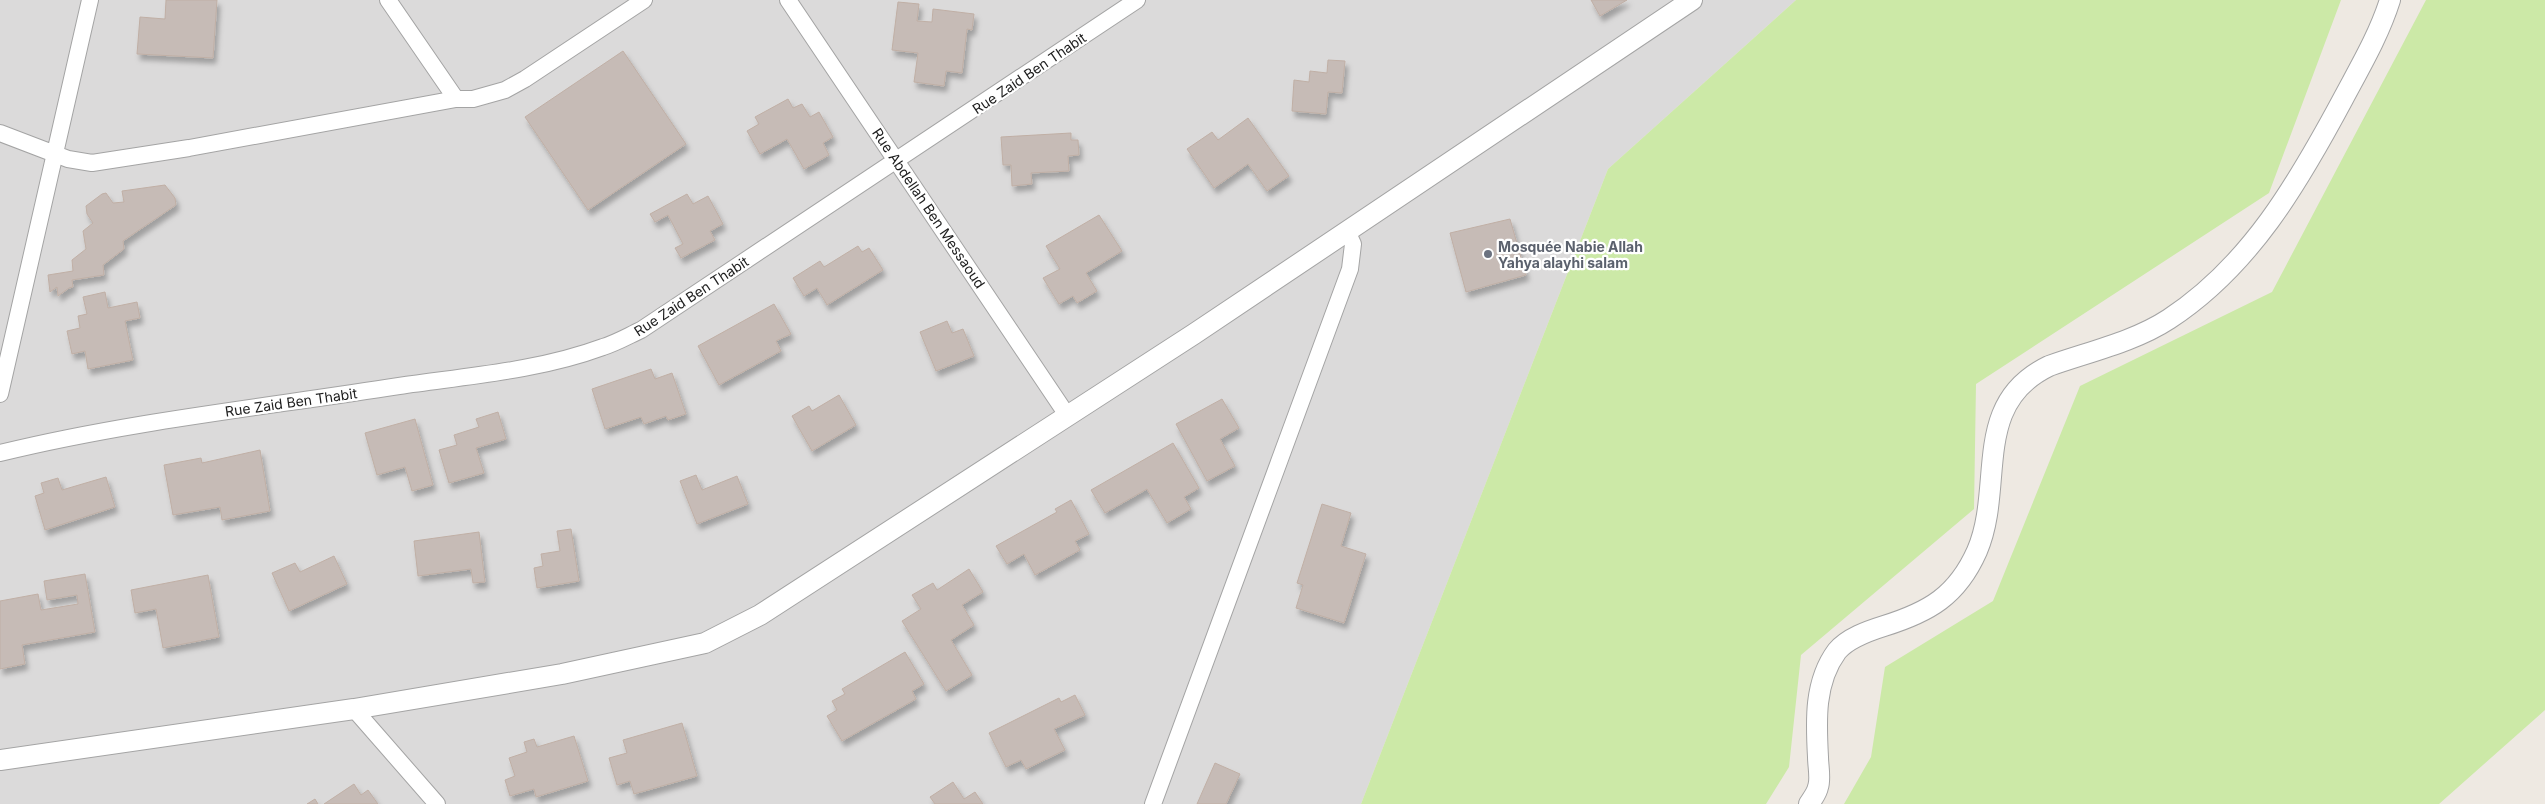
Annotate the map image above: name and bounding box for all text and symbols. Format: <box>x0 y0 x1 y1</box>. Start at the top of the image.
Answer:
street label: Rue Zaid Ben Thabit <box>969 28 1089 117</box>
street label: Rue Abdellah Ben Messaoud <box>869 125 989 291</box>
place label: Mosquée Nabie Allah Yahya alayhi salam <box>1498 238 1643 271</box>
marker: Mosquée Nabie Allah Yahya alayhi salam <box>1482 248 1494 260</box>
street label: Rue Zaid Ben Thabit <box>631 252 752 339</box>
street label: Rue Zaid Ben Thabit <box>224 384 359 420</box>

